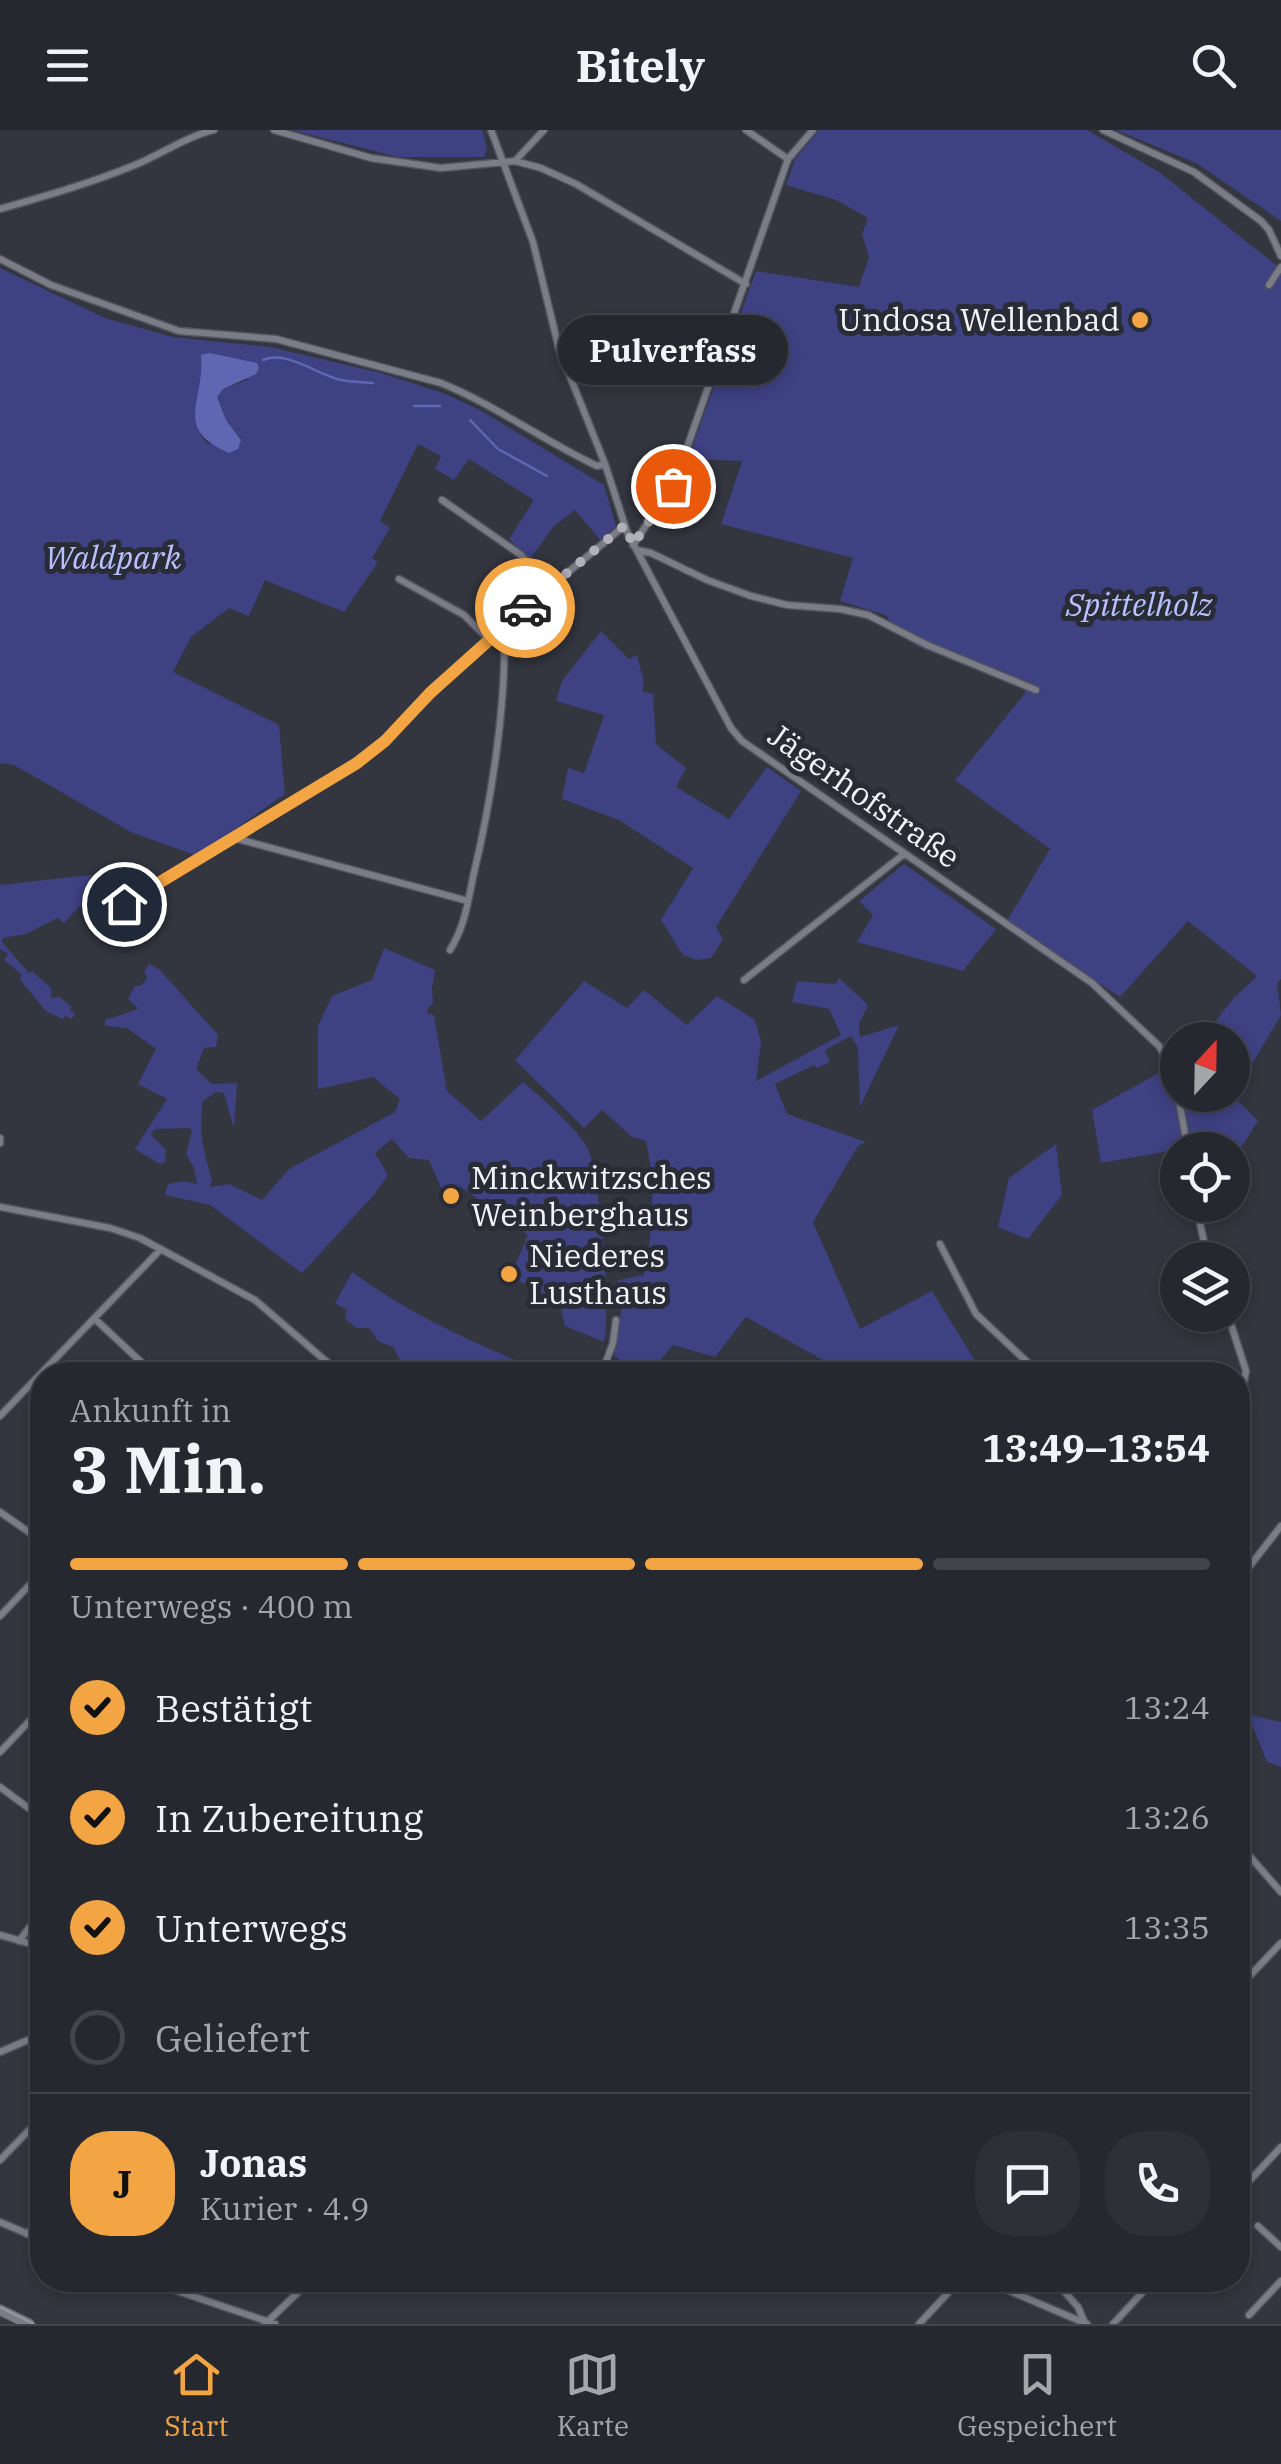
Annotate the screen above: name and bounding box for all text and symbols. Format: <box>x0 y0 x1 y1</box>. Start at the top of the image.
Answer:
text: Bitely <box>576 36 705 94</box>
icon: menu <box>40 38 95 93</box>
icon: search <box>1186 38 1241 93</box>
place label: Undosa Wellenbad <box>838 298 1120 340</box>
marker: Undosa Wellenbad <box>1129 309 1151 331</box>
callout: Pulverfass <box>558 316 788 386</box>
text: Pulverfass <box>589 329 757 371</box>
pin <box>631 444 716 529</box>
icon: bag <box>646 459 701 514</box>
park label: Waldpark <box>45 536 181 578</box>
courier <box>475 558 575 658</box>
icon: car <box>498 581 553 636</box>
park label: Spittelholz <box>1065 583 1213 625</box>
street label: Jägerhofstraße <box>760 713 969 877</box>
pin <box>82 862 167 947</box>
icon: home <box>97 877 152 932</box>
north arrow <box>1160 1022 1250 1112</box>
map controls <box>1160 1022 1250 1332</box>
button: locate <box>1160 1132 1250 1222</box>
place label: Minckwitzsches Weinberghaus <box>471 1156 712 1235</box>
marker: Minckwitzsches Weinberghaus <box>440 1185 462 1207</box>
place label: Niederes Lusthaus <box>529 1234 667 1313</box>
button: layers <box>1160 1242 1250 1332</box>
marker: Niederes Lusthaus <box>498 1263 520 1285</box>
text: Ankunft in <box>70 1389 231 1431</box>
text: 13:49–13:54 <box>982 1423 1210 1472</box>
text: 3 Min. <box>70 1426 266 1511</box>
text: Unterwegs · 400 m <box>70 1585 353 1627</box>
icon: check <box>70 1680 125 1735</box>
text: Bestätigt <box>155 1683 312 1732</box>
text: 13:24 <box>1124 1686 1210 1728</box>
icon: check <box>70 1790 125 1845</box>
text: In Zubereitung <box>155 1793 423 1842</box>
text: 13:26 <box>1124 1796 1210 1838</box>
icon: check <box>70 1900 125 1955</box>
text: Unterwegs <box>155 1903 348 1952</box>
text: 13:35 <box>1124 1906 1210 1948</box>
text: Geliefert <box>155 2013 310 2062</box>
button: chat <box>975 2131 1080 2236</box>
button: phone <box>1105 2131 1210 2236</box>
text: Jonas <box>200 2138 307 2187</box>
text: J <box>113 2159 132 2208</box>
text: Kurier · 4.9 <box>200 2187 369 2229</box>
tab: Start <box>164 2347 228 2444</box>
tab: Karte <box>557 2347 629 2444</box>
tab: Gespeichert <box>957 2347 1117 2444</box>

